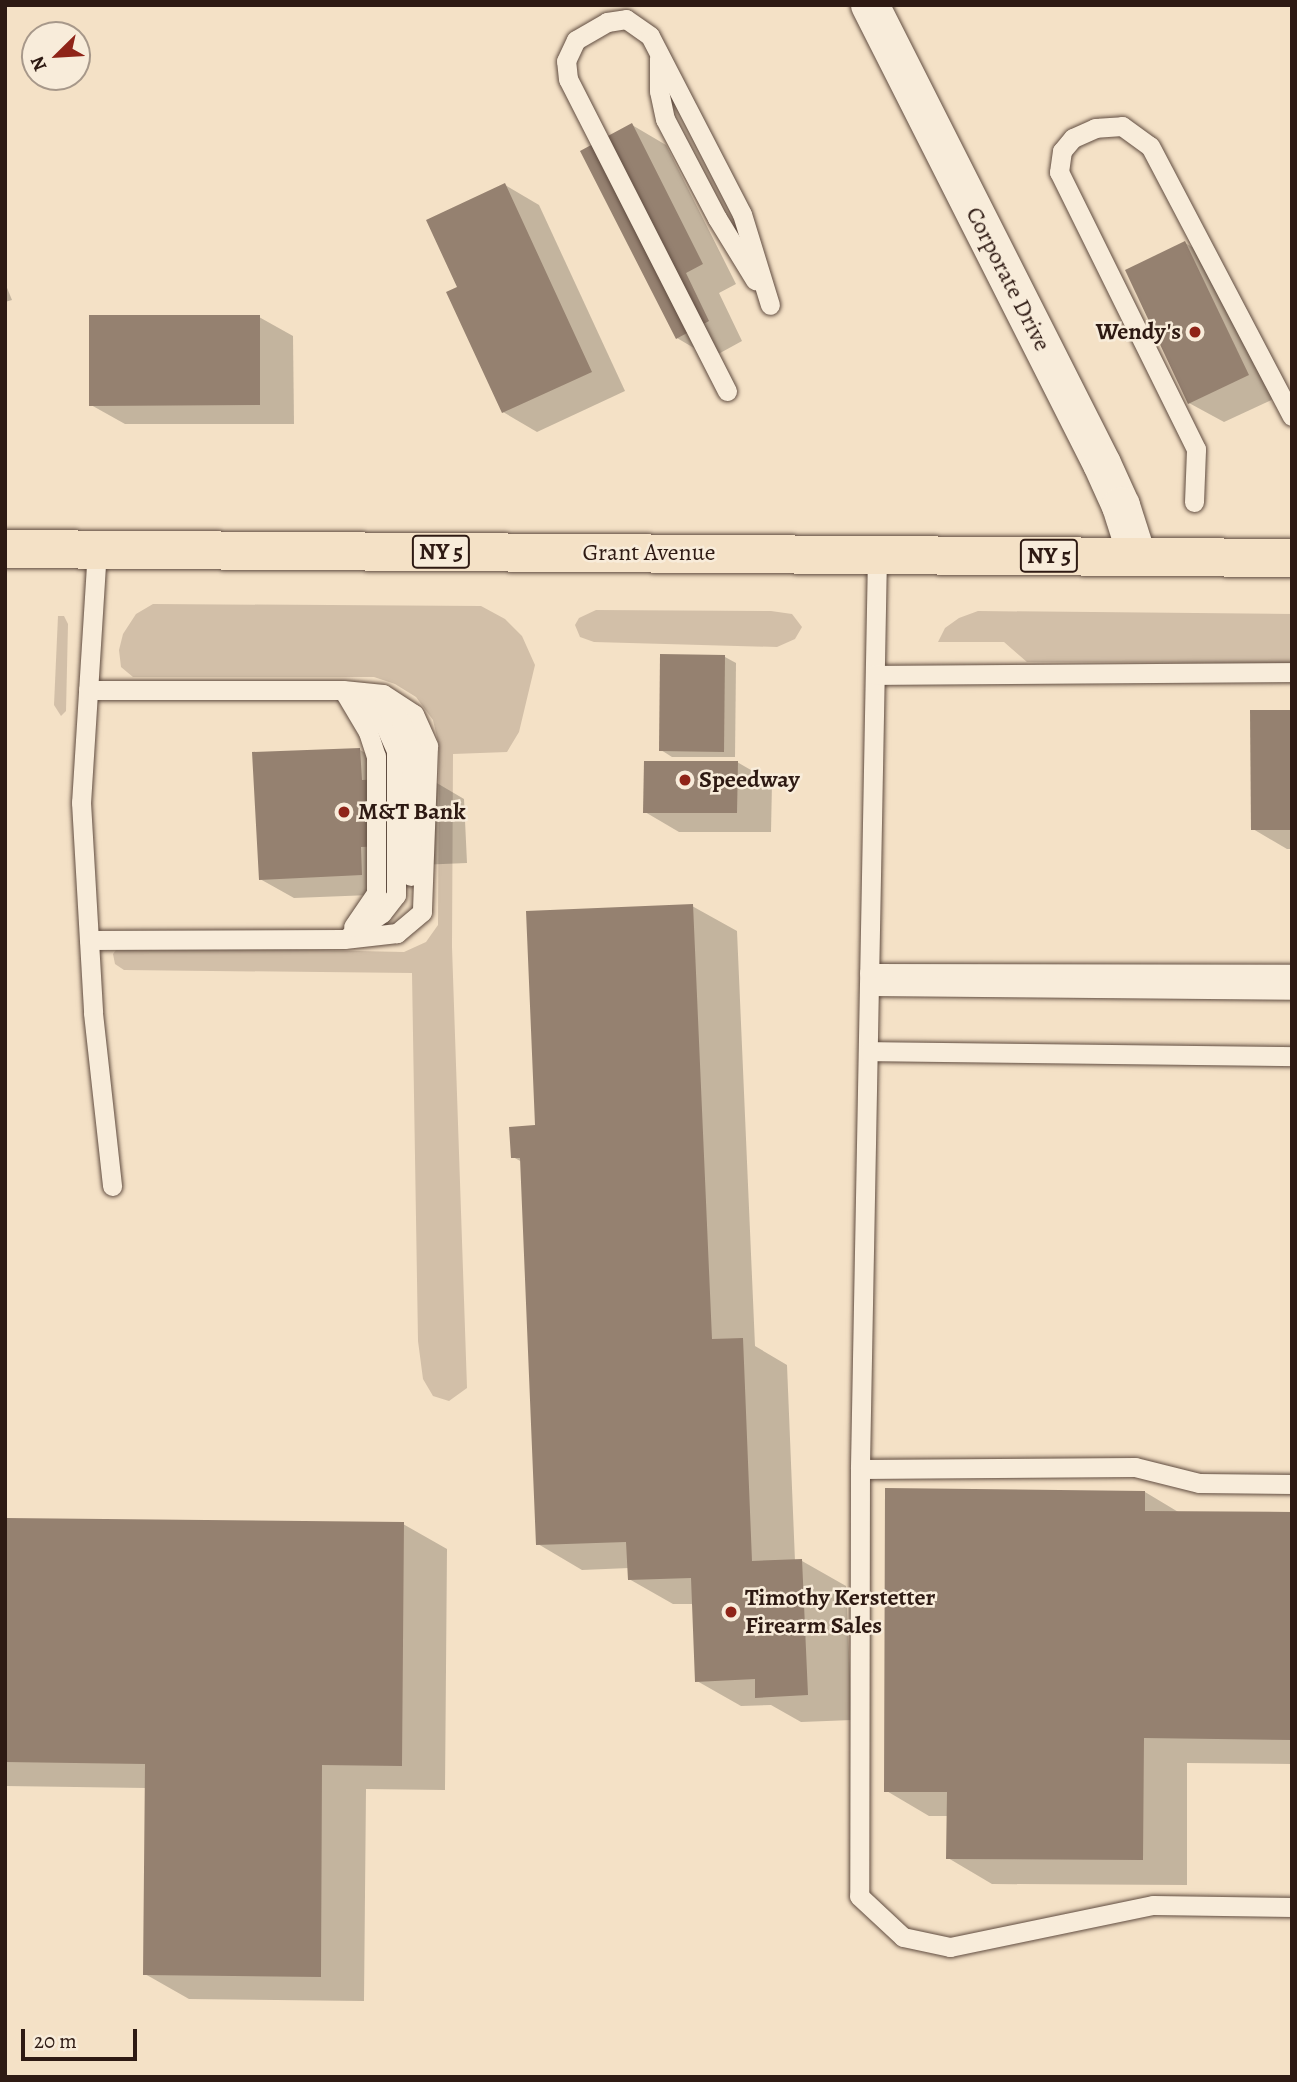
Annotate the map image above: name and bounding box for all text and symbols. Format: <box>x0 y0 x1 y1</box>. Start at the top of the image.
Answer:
north arrow <box>21 21 91 91</box>
text: N <box>24 52 53 75</box>
street label: Corporate Drive <box>959 202 1057 356</box>
place label: Wendy's <box>1096 318 1181 346</box>
marker: Wendy's <box>1187 324 1203 340</box>
road number: NY 5 <box>411 532 471 572</box>
road number: NY 5 <box>1019 536 1079 576</box>
street label: Grant Avenue <box>583 539 715 567</box>
place label: Speedway <box>699 766 800 794</box>
marker: Speedway <box>677 772 693 788</box>
place label: M&T Bank <box>358 798 466 826</box>
marker: M&T Bank <box>336 804 352 820</box>
place label: Timothy Kerstetter Firearm Sales <box>745 1584 935 1640</box>
marker: Timothy Kerstetter Firearm Sales <box>723 1604 739 1620</box>
scale bar <box>24 2016 140 2060</box>
text: 20 m <box>34 2027 77 2055</box>

